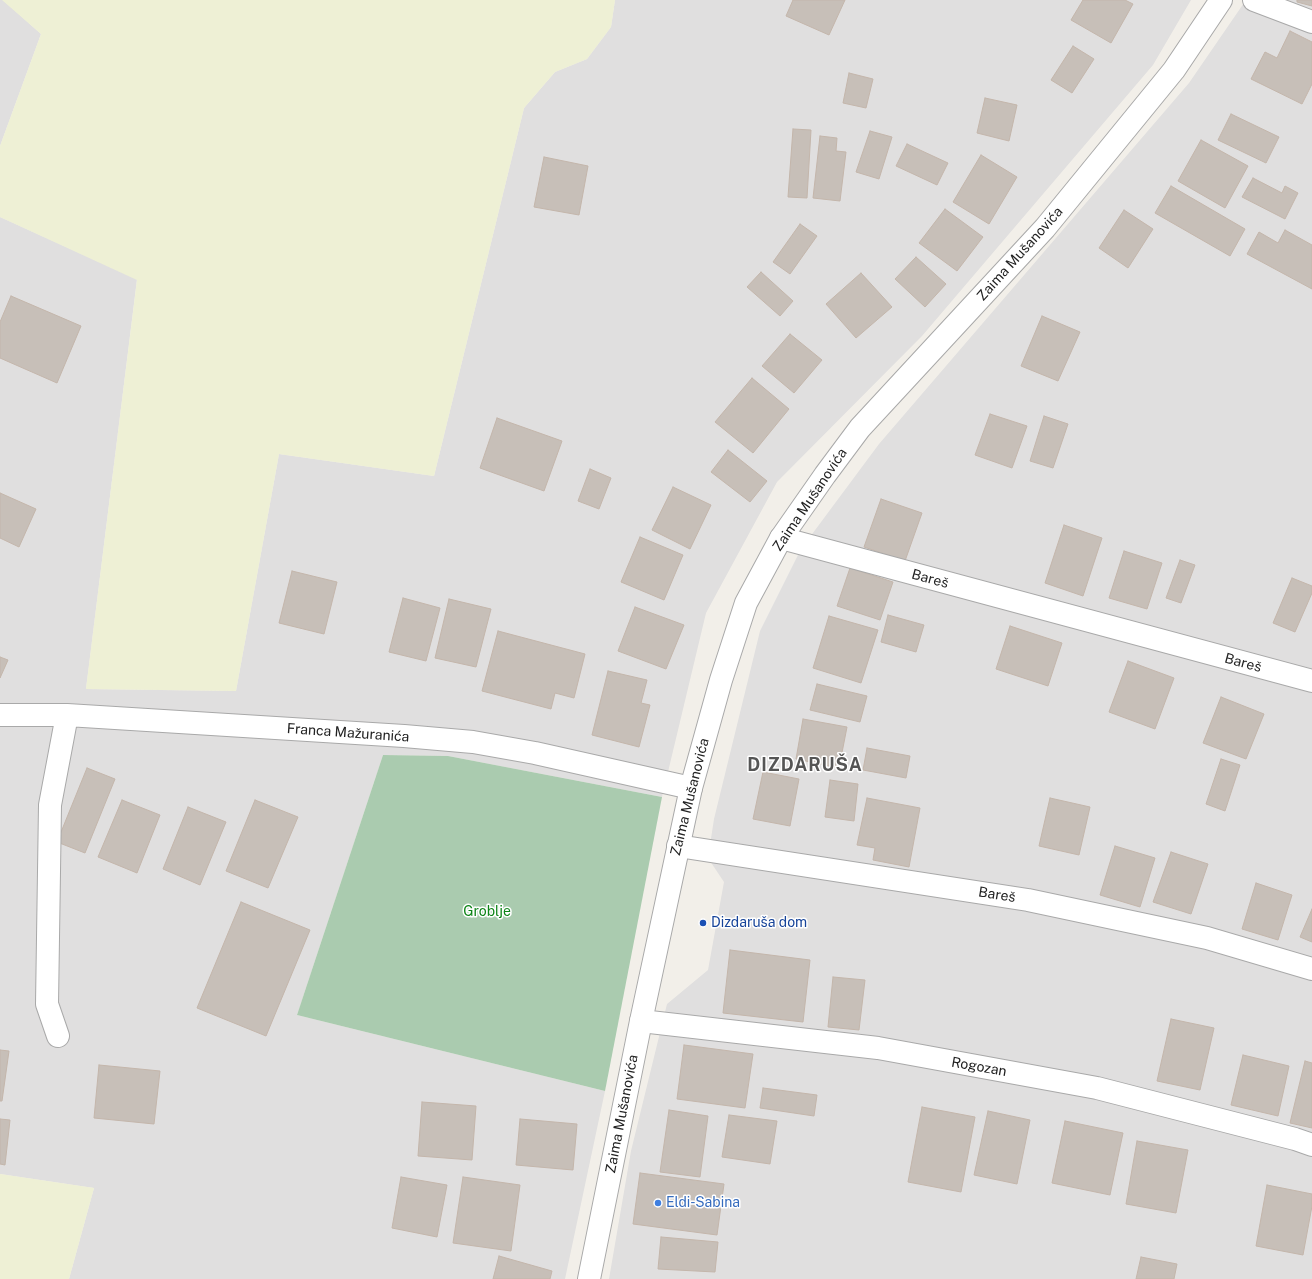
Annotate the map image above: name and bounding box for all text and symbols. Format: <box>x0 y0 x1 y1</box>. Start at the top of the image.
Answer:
street label: Zaima Mušanovića <box>973 204 1067 304</box>
street label: Zaima Mušanovića <box>769 445 851 555</box>
street label: Bareš <box>910 566 950 592</box>
street label: Bareš <box>1223 650 1263 676</box>
street label: Franca Mažuranića <box>286 720 410 746</box>
street label: Zaima Mušanovića <box>667 736 713 858</box>
district label: DIZDARUŠA <box>747 754 863 776</box>
street label: Bareš <box>977 884 1017 906</box>
park label: Groblje <box>463 904 511 920</box>
place label: Dizdaruša dom <box>711 915 807 931</box>
marker: Dizdaruša dom <box>698 918 708 928</box>
street label: Zaima Mušanovića <box>602 1053 642 1175</box>
street label: Rogozan <box>950 1054 1008 1080</box>
place label: Eldi-Sabina <box>666 1195 740 1211</box>
marker: Eldi-Sabina <box>653 1198 663 1208</box>

